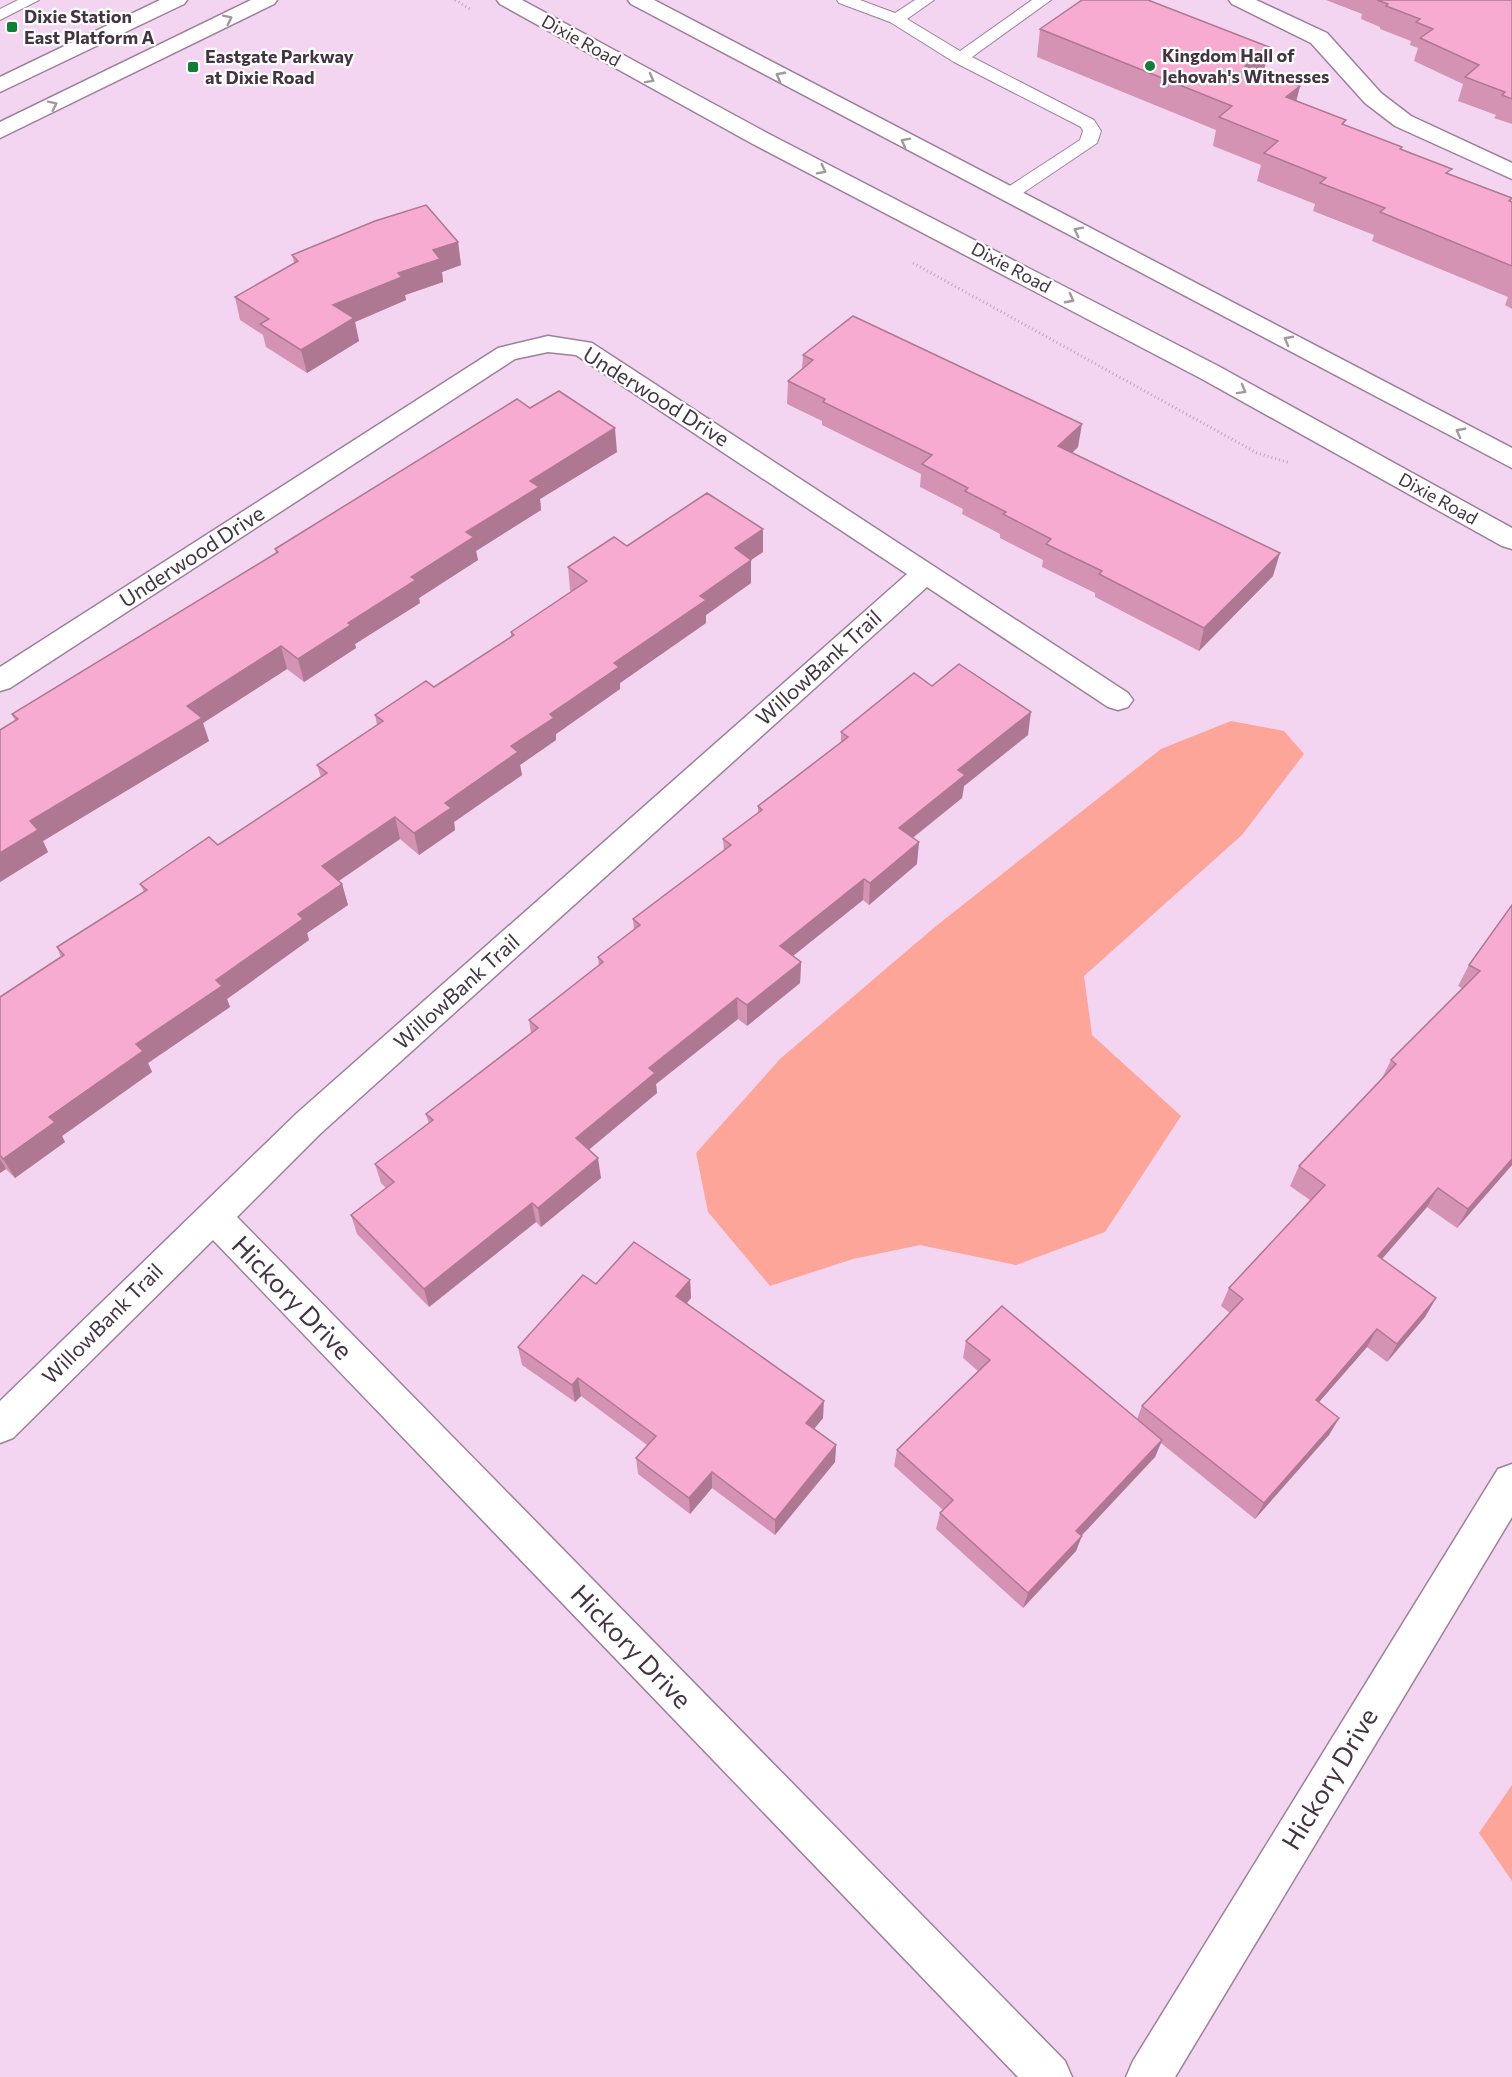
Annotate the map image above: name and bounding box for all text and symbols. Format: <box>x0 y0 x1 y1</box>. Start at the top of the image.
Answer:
place label: Dixie Station East Platform A <box>24 5 155 48</box>
street label: Dixie Road <box>538 9 625 71</box>
one-way arrow <box>221 15 232 27</box>
marker: Dixie Station East Platform A <box>5 20 19 34</box>
place label: Kingdom Hall of Jehovah's Witnesses <box>1162 44 1329 87</box>
place label: Eastgate Parkway at Dixie Road <box>205 45 354 88</box>
marker: Kingdom Hall of Jehovah's Witnesses <box>1143 59 1157 73</box>
marker: Eastgate Parkway at Dixie Road <box>186 60 200 74</box>
one-way arrow <box>644 71 655 83</box>
one-way arrow <box>775 72 786 83</box>
one-way arrow <box>46 101 57 112</box>
one-way arrow <box>900 138 911 149</box>
one-way arrow <box>816 163 827 175</box>
one-way arrow <box>1074 227 1084 238</box>
street label: Dixie Road <box>968 237 1055 297</box>
one-way arrow <box>1064 292 1074 303</box>
one-way arrow <box>1284 336 1295 347</box>
street label: Underwood Drive <box>579 341 734 451</box>
one-way arrow <box>1236 383 1246 394</box>
one-way arrow <box>1456 428 1467 439</box>
street label: Dixie Road <box>1395 467 1482 529</box>
street label: Underwood Drive <box>114 500 268 612</box>
street label: WillowBank Trail <box>750 604 886 730</box>
street label: WillowBank Trail <box>388 928 524 1054</box>
street label: Hickory Drive <box>226 1229 360 1365</box>
street label: WillowBank Trail <box>37 1258 167 1388</box>
street label: Hickory Drive <box>565 1578 699 1714</box>
street label: Hickory Drive <box>1274 1702 1383 1855</box>

